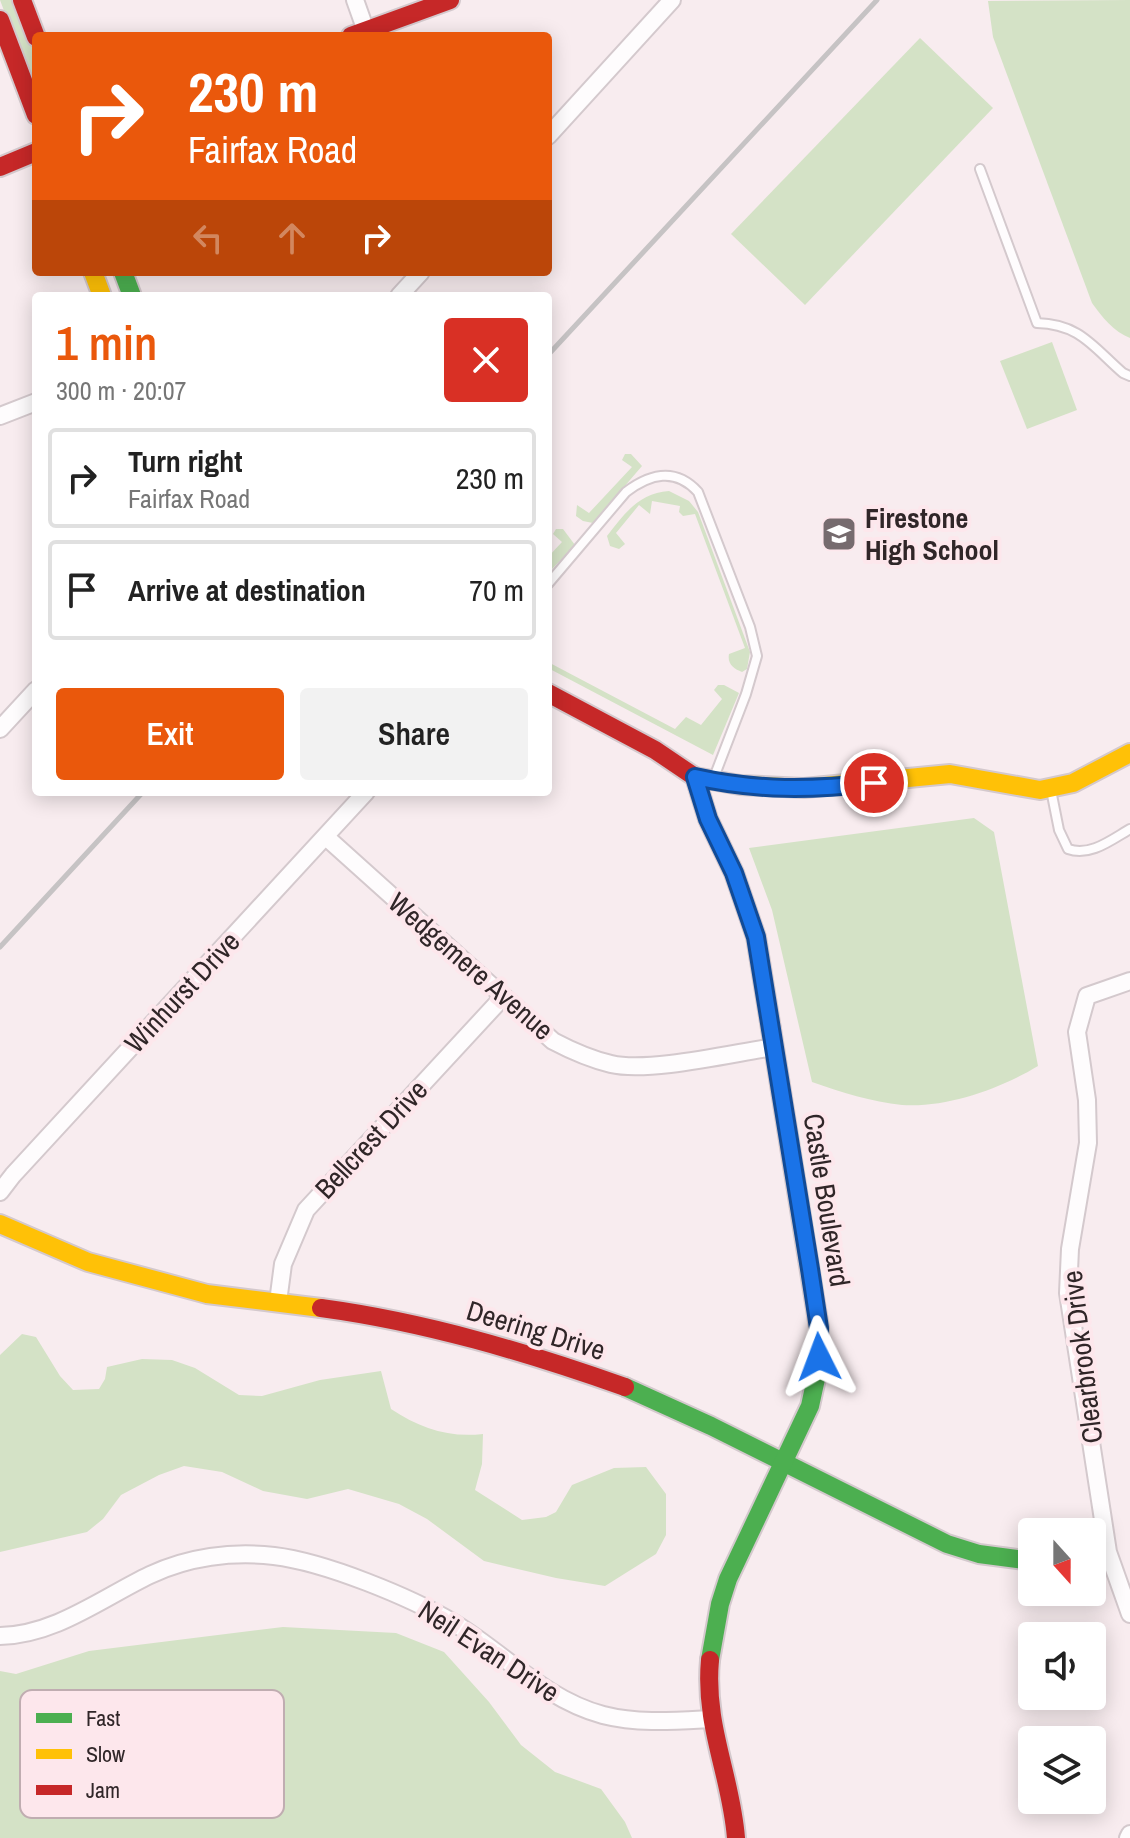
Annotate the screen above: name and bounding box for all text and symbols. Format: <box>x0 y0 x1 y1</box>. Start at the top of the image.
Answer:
text: 230 m <box>188 54 318 129</box>
icon: right <box>56 64 160 168</box>
text: Fairfax Road <box>188 126 357 174</box>
icon: left <box>186 216 230 260</box>
icon: ahead <box>270 216 314 260</box>
icon: right <box>354 216 398 260</box>
text: 1 min <box>56 310 157 375</box>
button: close <box>444 318 528 402</box>
text: 300 m · 20:07 <box>56 373 186 408</box>
text: Turn right <box>128 441 242 481</box>
icon: right <box>60 456 104 500</box>
text: 230 m <box>456 458 524 498</box>
text: Fairfax Road <box>128 481 250 516</box>
place label: Firestone High School <box>865 499 999 569</box>
school or university icon: Firestone High School <box>820 515 858 553</box>
icon: arrive <box>60 568 104 612</box>
text: Arrive at destination <box>128 570 366 610</box>
text: 70 m <box>469 570 524 610</box>
button: Exit <box>56 688 284 780</box>
button: Share <box>300 688 528 780</box>
pin <box>840 749 908 817</box>
icon: arrive <box>852 761 896 805</box>
street label: Wedgemere Avenue <box>380 884 562 1048</box>
street label: Winhurst Drive <box>116 923 248 1061</box>
street label: Bellcrest Drive <box>306 1071 436 1207</box>
street label: Castle Boulevard <box>795 1111 859 1289</box>
street label: Clearbrook Drive <box>1053 1269 1111 1445</box>
street label: Deering Drive <box>462 1291 610 1369</box>
position arrow <box>777 1315 861 1399</box>
north arrow <box>1018 1518 1106 1606</box>
map controls <box>1018 1518 1106 1814</box>
street label: Neil Evan Drive <box>411 1591 567 1711</box>
button: sound <box>1018 1622 1106 1710</box>
legend <box>20 1690 284 1818</box>
text: Fast <box>86 1703 120 1733</box>
button: layers <box>1018 1726 1106 1814</box>
text: Slow <box>86 1739 125 1769</box>
text: Jam <box>86 1775 120 1805</box>

